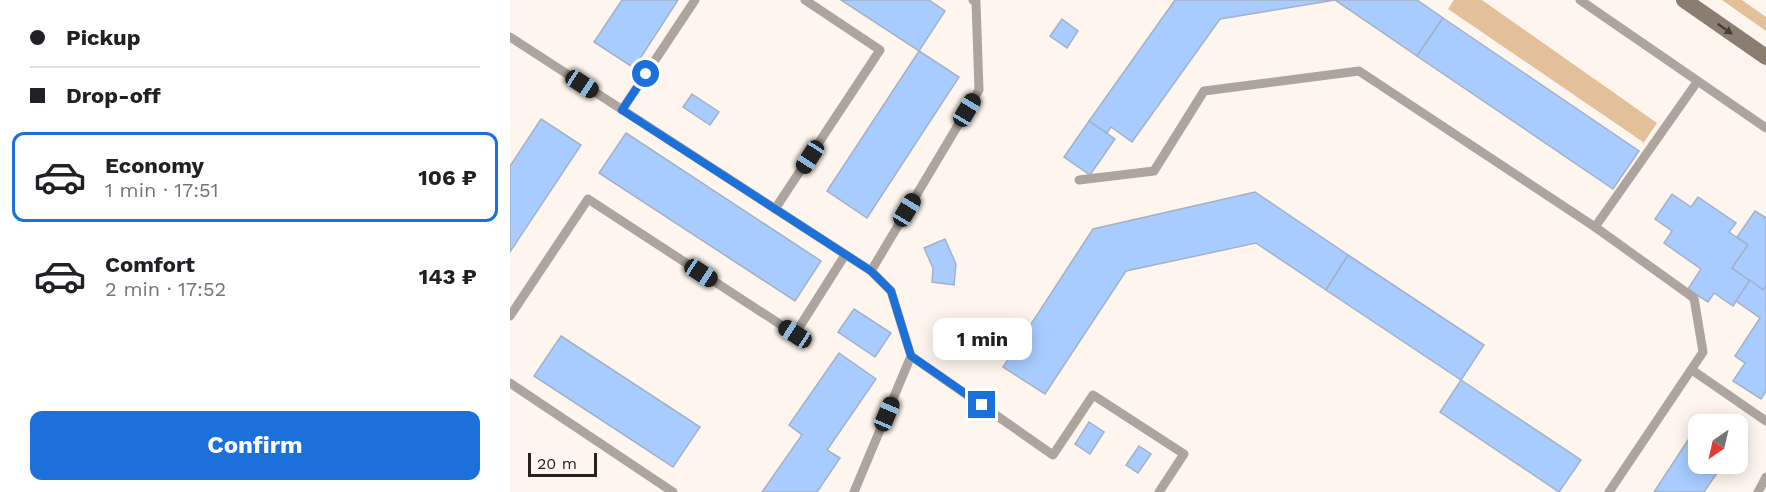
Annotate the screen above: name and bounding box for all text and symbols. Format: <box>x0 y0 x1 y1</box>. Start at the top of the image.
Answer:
one-way arrow <box>1716 23 1732 35</box>
text: Pickup <box>66 25 141 50</box>
route start <box>632 60 659 87</box>
car <box>562 67 602 101</box>
text: Drop-off <box>66 83 161 108</box>
car <box>950 90 984 130</box>
car <box>793 137 827 177</box>
icon: car <box>33 150 87 204</box>
text: Economy <box>105 153 204 178</box>
text: 106 ₽ <box>418 165 477 190</box>
text: 1 min · 17:51 <box>105 178 219 202</box>
car <box>890 190 924 230</box>
icon: car <box>33 249 87 303</box>
text: Comfort <box>105 252 195 277</box>
car <box>681 256 721 290</box>
text: 143 ₽ <box>419 264 477 289</box>
text: 2 min · 17:52 <box>105 277 226 301</box>
car <box>775 317 815 351</box>
callout: 1 min <box>932 318 1032 360</box>
text: 1 min <box>957 327 1008 351</box>
route end <box>968 391 995 418</box>
car <box>872 394 902 434</box>
button: Confirm <box>30 411 480 480</box>
north arrow <box>1688 414 1748 474</box>
map controls <box>1688 414 1748 474</box>
scale bar <box>528 450 597 478</box>
text: 20 m <box>537 454 577 473</box>

